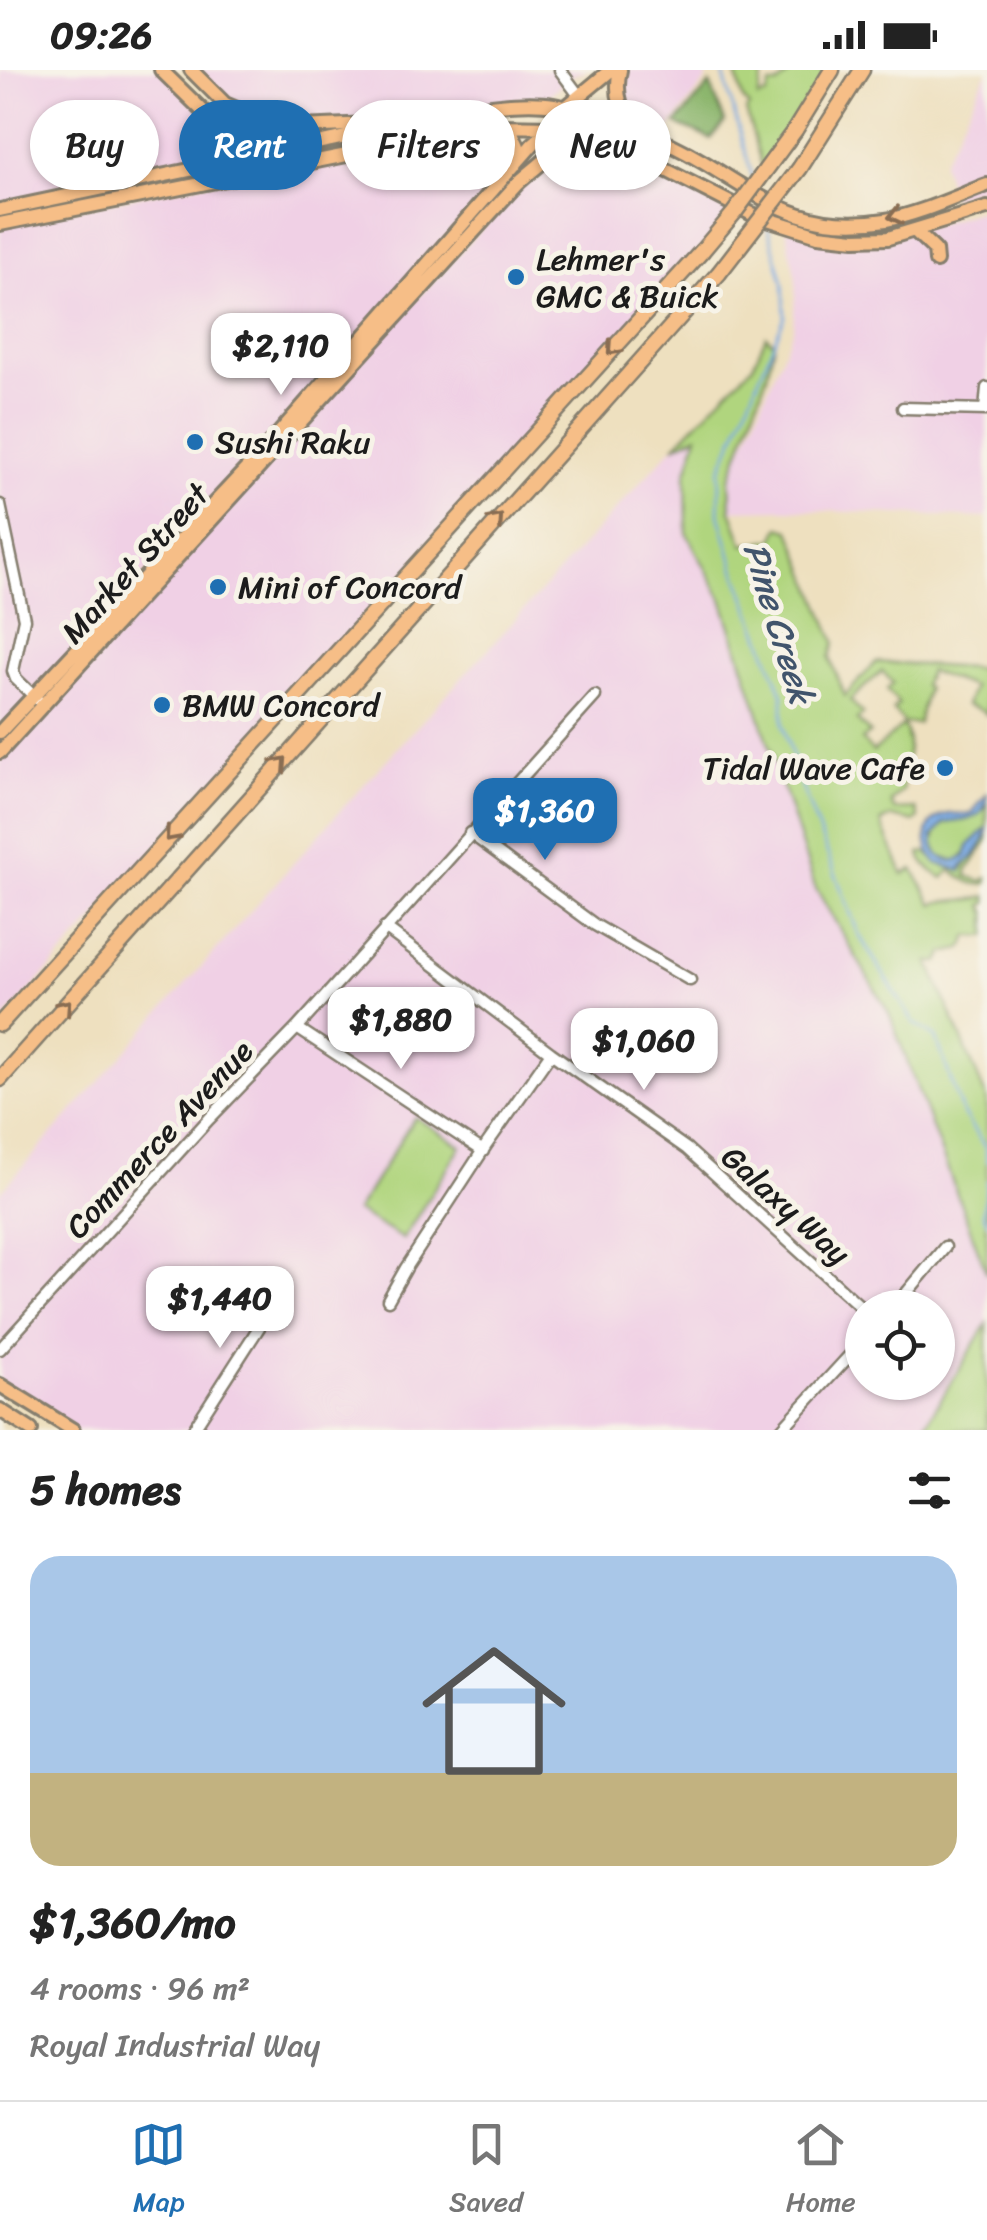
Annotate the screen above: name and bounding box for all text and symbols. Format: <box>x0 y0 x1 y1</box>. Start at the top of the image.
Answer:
text: 09:26 <box>50 2 152 69</box>
chip: Buy <box>30 100 159 190</box>
chip: Rent <box>179 100 322 190</box>
chip: Filters <box>342 100 515 190</box>
chip: New <box>535 100 671 190</box>
one-way arrow <box>887 204 904 225</box>
place label: Lehmer's GMC & Buick <box>536 231 719 325</box>
marker: Lehmer's GMC & Buick <box>505 266 527 288</box>
pin: $2,110 <box>200 313 362 398</box>
text: $2,110 <box>233 317 329 374</box>
one-way arrow <box>606 337 624 356</box>
place label: Sushi Raku <box>215 414 371 471</box>
marker: Sushi Raku <box>184 431 206 453</box>
street label: Market Street <box>47 468 225 657</box>
one-way arrow <box>485 513 503 532</box>
water label: Pine Creek <box>725 534 834 714</box>
place label: Mini of Concord <box>238 559 463 616</box>
marker: Mini of Concord <box>207 576 229 598</box>
place label: BMW Concord <box>182 677 381 734</box>
marker: BMW Concord <box>151 694 173 716</box>
place label: Tidal Wave Cafe <box>702 740 925 797</box>
one-way arrow <box>269 756 287 775</box>
marker: Tidal Wave Cafe <box>934 757 956 779</box>
pin: $1,360 <box>464 778 626 863</box>
text: $1,360 <box>495 782 595 839</box>
one-way arrow <box>165 823 183 842</box>
pin: $1,880 <box>320 987 482 1072</box>
text: $1,880 <box>350 991 452 1048</box>
one-way arrow <box>53 999 71 1018</box>
pin: $1,060 <box>563 1008 725 1093</box>
text: $1,060 <box>593 1012 695 1069</box>
street label: Commerce Avenue <box>51 1026 268 1253</box>
street label: Galaxy Way <box>707 1131 864 1280</box>
pin: $1,440 <box>139 1266 301 1351</box>
text: $1,440 <box>168 1270 272 1327</box>
map controls <box>845 1290 955 1400</box>
button: locate <box>845 1290 955 1400</box>
text: 5 homes <box>30 1453 181 1527</box>
icon: filters <box>902 1463 957 1518</box>
icon: home <box>404 1621 584 1801</box>
text: $1,360/mo <box>30 1886 235 1960</box>
text: 4 rooms · 96 m² <box>30 1960 250 2017</box>
text: Royal Industrial Way <box>30 2017 320 2074</box>
tab: Map <box>131 2117 186 2226</box>
tab: Saved <box>449 2117 523 2226</box>
tab: Home <box>786 2117 856 2226</box>

